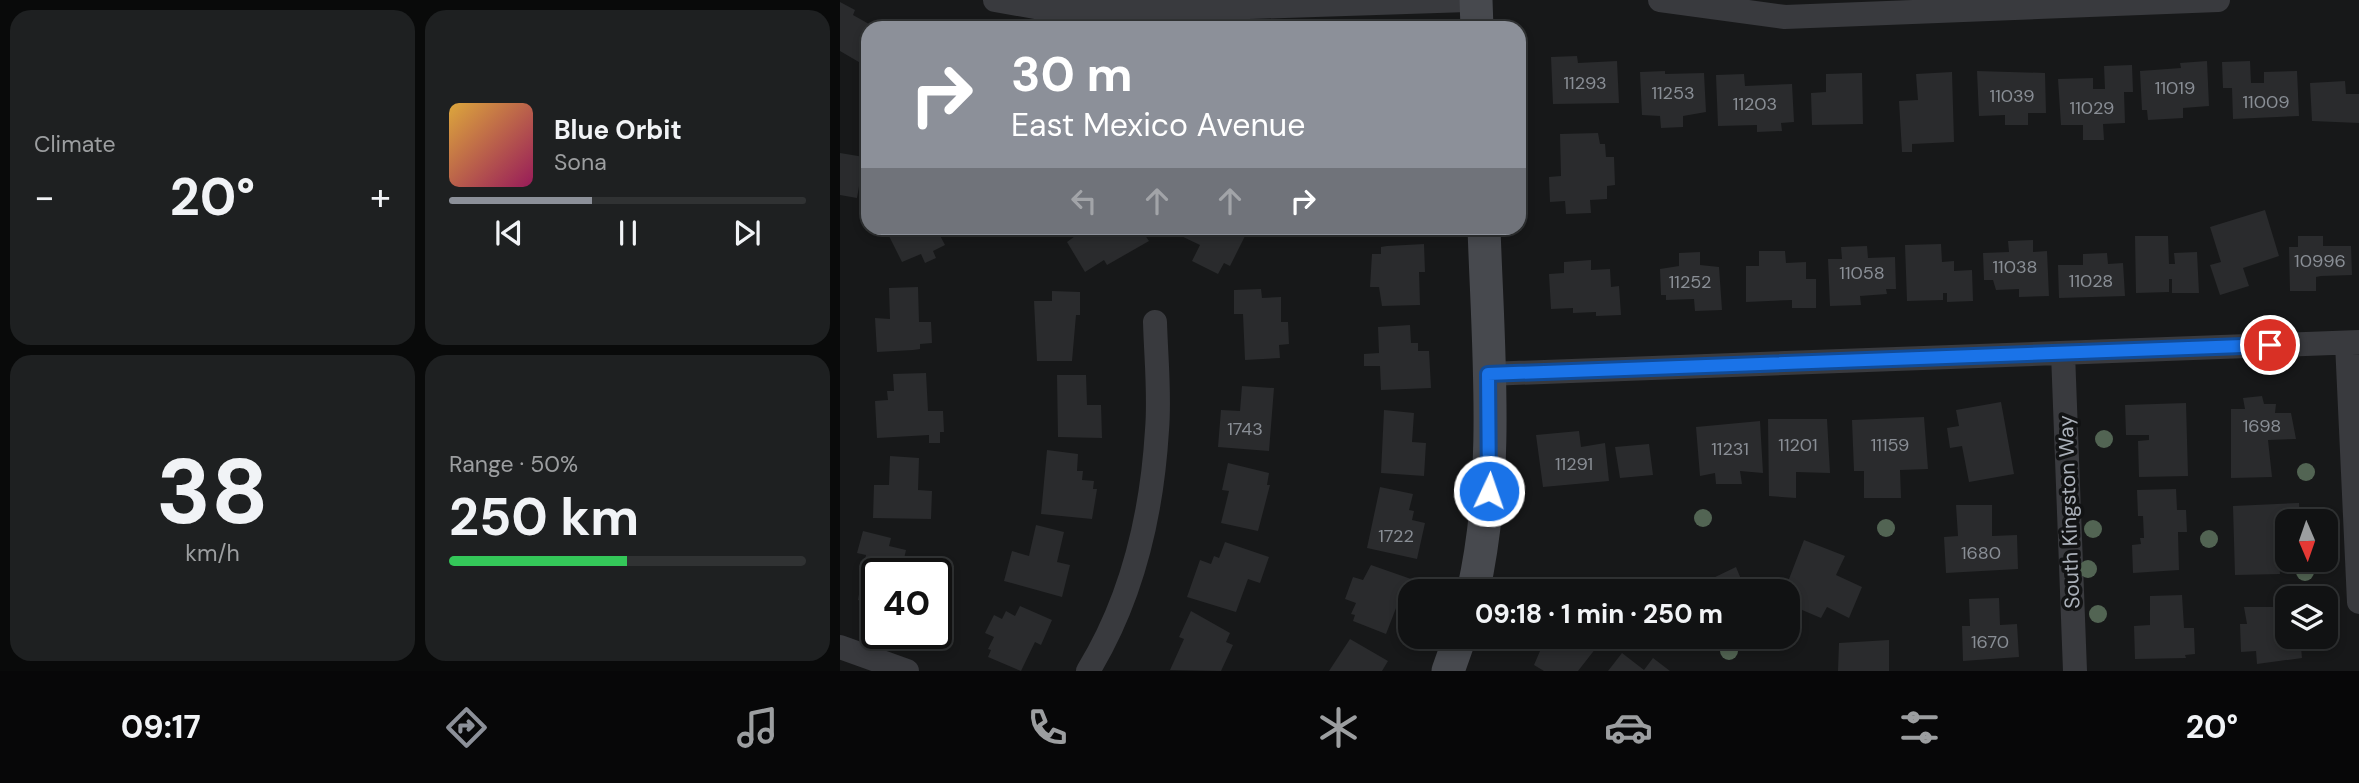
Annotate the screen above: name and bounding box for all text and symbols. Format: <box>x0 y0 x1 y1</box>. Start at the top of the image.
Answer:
text: 30 m <box>1011 42 1133 106</box>
icon: right <box>896 49 987 140</box>
house number: 11293 <box>1563 71 1607 95</box>
house number: 11019 <box>2155 76 2195 100</box>
house number: 11253 <box>1651 81 1695 105</box>
house number: 11039 <box>1990 84 2034 108</box>
house number: 11009 <box>2242 90 2290 114</box>
house number: 11203 <box>1733 92 1777 116</box>
house number: 11029 <box>2070 96 2114 120</box>
text: East Mexico Avenue <box>1011 104 1305 146</box>
text: Blue Orbit <box>554 113 682 147</box>
text: Climate <box>34 129 116 159</box>
text: Sona <box>554 147 607 177</box>
text: 20° <box>170 163 255 231</box>
text: − <box>34 172 55 222</box>
text: + <box>370 172 391 222</box>
icon: left <box>1065 182 1103 220</box>
icon: ahead <box>1138 182 1176 220</box>
icon: ahead <box>1211 182 1249 220</box>
icon: right <box>1284 182 1322 220</box>
icon: previous <box>490 214 528 252</box>
icon: pause <box>609 214 647 252</box>
icon: next <box>728 214 766 252</box>
house number: 10996 <box>2294 249 2346 273</box>
house number: 11038 <box>1992 255 2038 279</box>
house number: 11058 <box>1839 261 1885 285</box>
house number: 11028 <box>2069 269 2113 293</box>
house number: 11252 <box>1669 270 1711 294</box>
pin <box>2240 315 2300 375</box>
icon: arrive <box>2251 326 2289 364</box>
street label: South Kingston Way <box>2052 414 2086 609</box>
house number: 1698 <box>2243 414 2281 438</box>
house number: 1743 <box>1227 417 1263 441</box>
text: 38 <box>156 433 269 551</box>
house number: 11201 <box>1778 433 1818 457</box>
house number: 11159 <box>1871 433 1909 457</box>
house number: 11231 <box>1711 437 1749 461</box>
text: Range · 50% <box>449 449 578 479</box>
house number: 11291 <box>1555 452 1593 476</box>
position arrow <box>1452 454 1526 528</box>
text: 250 km <box>449 483 639 551</box>
north arrow <box>2275 509 2338 572</box>
map controls <box>2275 509 2338 649</box>
house number: 1722 <box>1378 524 1414 548</box>
text: km/h <box>185 538 240 568</box>
house number: 1680 <box>1961 541 2001 565</box>
speed limit sign: 40 <box>861 558 952 649</box>
button: layers <box>2275 586 2338 649</box>
text: 09:18 · 1 min · 250 m <box>1475 597 1723 631</box>
house number: 1670 <box>1971 630 2009 654</box>
icon: directions <box>442 703 491 752</box>
icon: music <box>733 703 782 752</box>
icon: phone <box>1023 703 1072 752</box>
icon: climate <box>1314 703 1363 752</box>
icon: car <box>1604 703 1653 752</box>
icon: filters <box>1895 703 1944 752</box>
text: 09:17 <box>121 706 201 748</box>
text: 20° <box>2186 706 2238 748</box>

